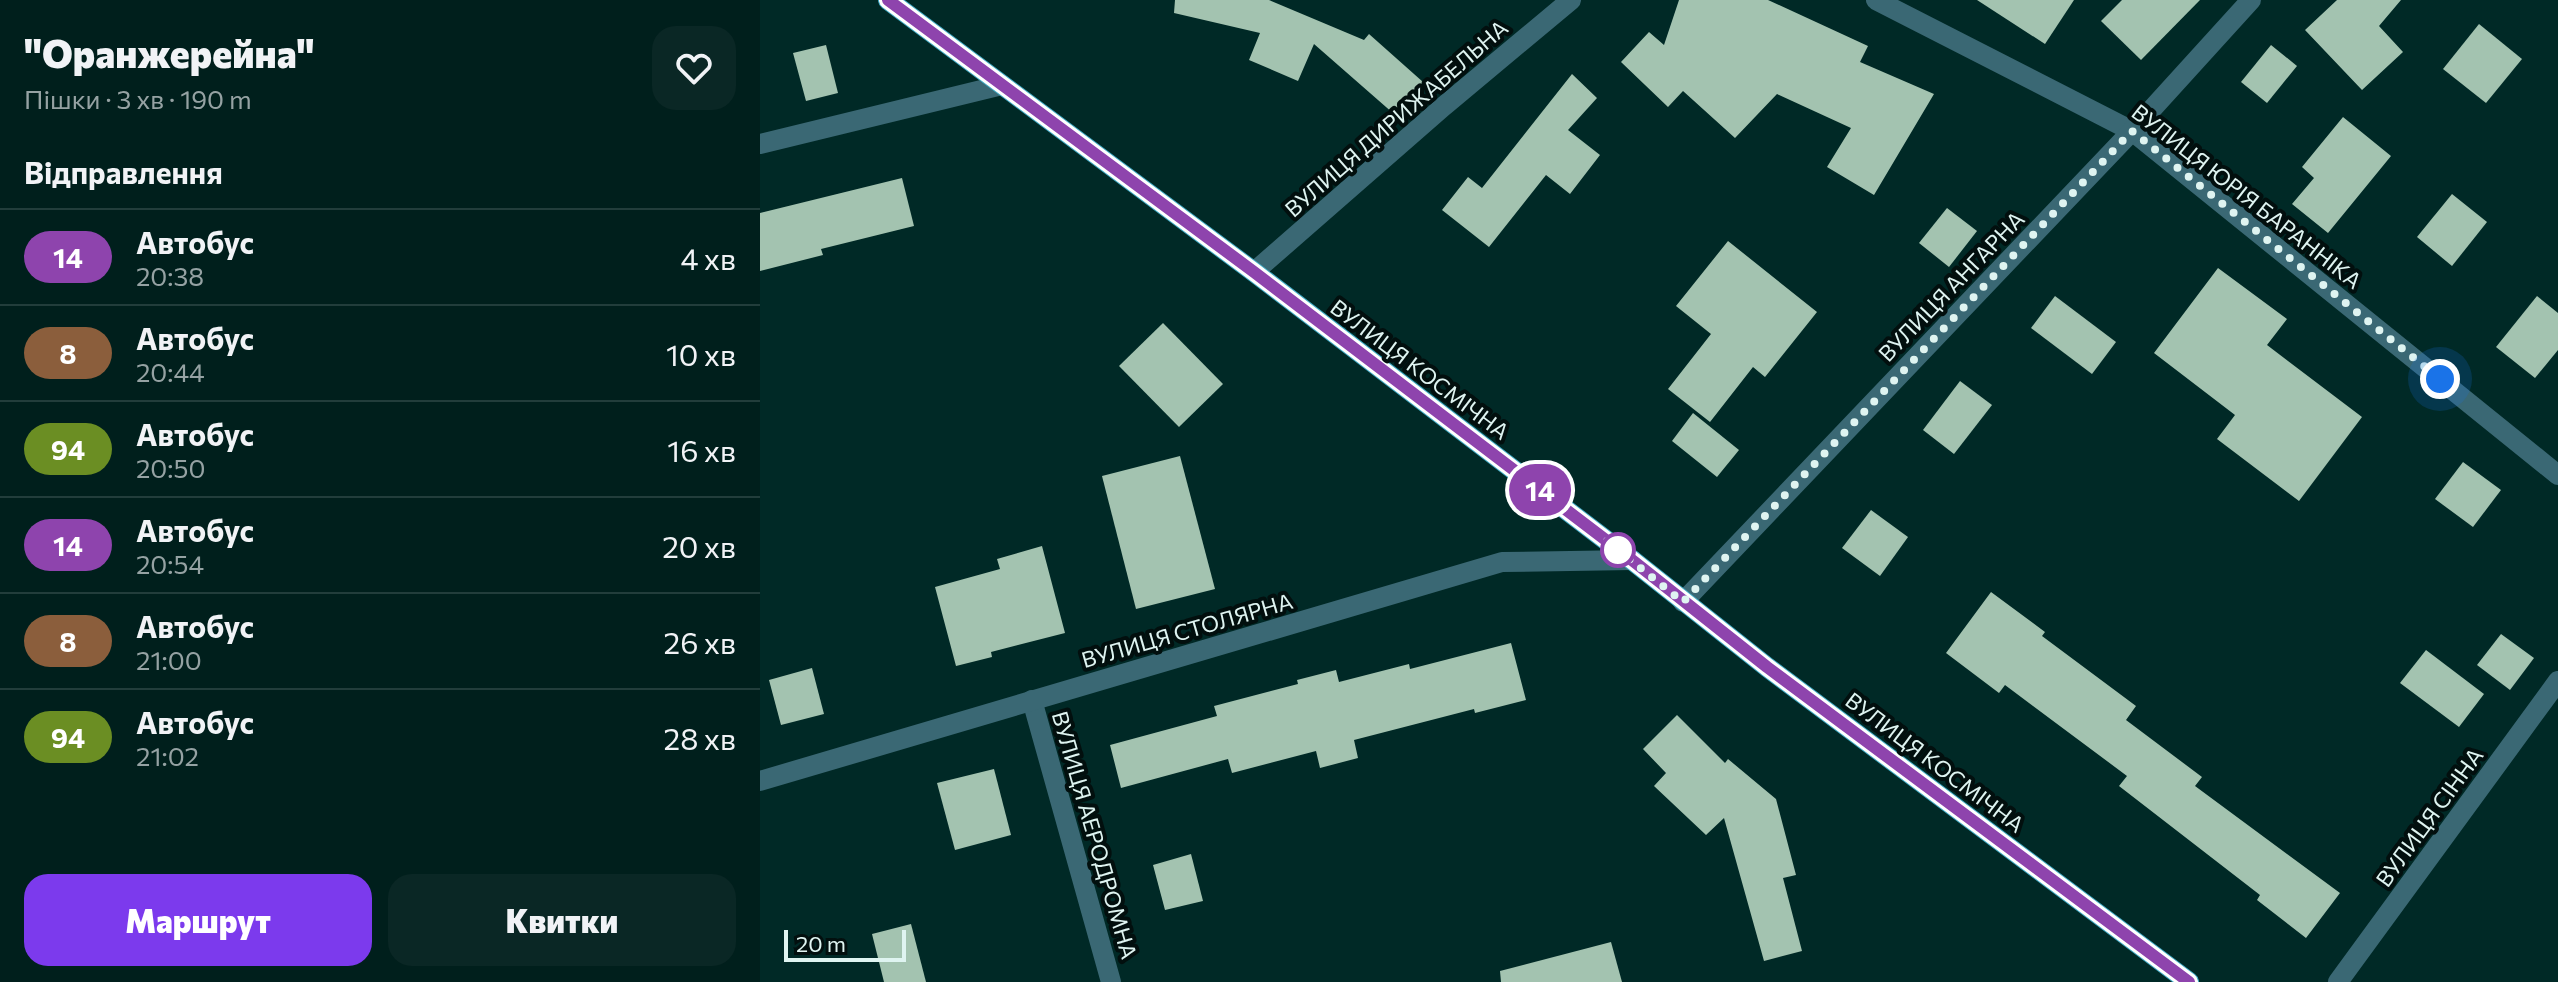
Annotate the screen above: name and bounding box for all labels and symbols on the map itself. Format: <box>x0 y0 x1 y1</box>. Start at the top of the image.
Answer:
street label: ВУЛИЦЯ ДИРИЖАБЕЛЬНА <box>1279 14 1513 222</box>
street label: ВУЛИЦЯ ЮРІЯ БАРАННІКА <box>2127 98 2367 294</box>
street label: ВУЛИЦЯ АНГАРНА <box>1872 205 2030 367</box>
street label: ВУЛИЦЯ КОСМІЧНА <box>1325 293 1515 445</box>
your location <box>2420 359 2460 399</box>
line badge: 14 <box>1504 464 1576 516</box>
unlabelled marker <box>1601 533 1635 567</box>
street label: ВУЛИЦЯ СТОЛЯРНА <box>1078 587 1296 673</box>
street label: ВУЛИЦЯ КОСМІЧНА <box>1840 686 2030 838</box>
street label: ВУЛИЦЯ АЕРОДРОМНА <box>1047 708 1143 962</box>
street label: ВУЛИЦЯ СІННА <box>2370 742 2488 892</box>
scale bar <box>784 926 906 962</box>

